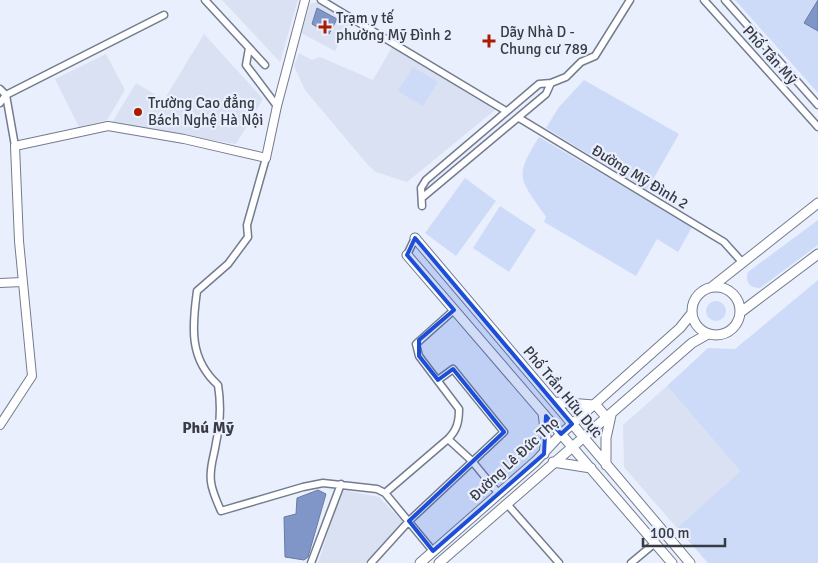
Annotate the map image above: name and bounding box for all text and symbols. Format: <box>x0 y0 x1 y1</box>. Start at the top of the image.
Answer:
place label: Trạm y tế phường Mỹ Đình 2 <box>336 9 452 44</box>
marker: Trạm y tế phường Mỹ Đình 2 <box>318 20 332 34</box>
street label: Phố Tân Mỹ <box>739 22 801 88</box>
place label: Dãy Nhà D - Chung cư 789 <box>500 23 588 58</box>
marker: Dãy Nhà D - Chung cư 789 <box>482 34 496 48</box>
place label: Trường Cao đẳng Bách Nghệ Hà Nội <box>148 94 263 129</box>
marker: Trường Cao đẳng Bách Nghệ Hà Nội <box>132 106 144 118</box>
street label: Đường Mỹ Đình 2 <box>588 141 692 213</box>
street label: Phố Trần Hữu Dực <box>519 343 607 441</box>
street label: Đường Lê Đức Thọ <box>466 413 563 505</box>
district label: Phú Mỹ <box>182 418 234 438</box>
scale bar <box>643 516 726 548</box>
text: 100 m <box>650 524 690 542</box>

